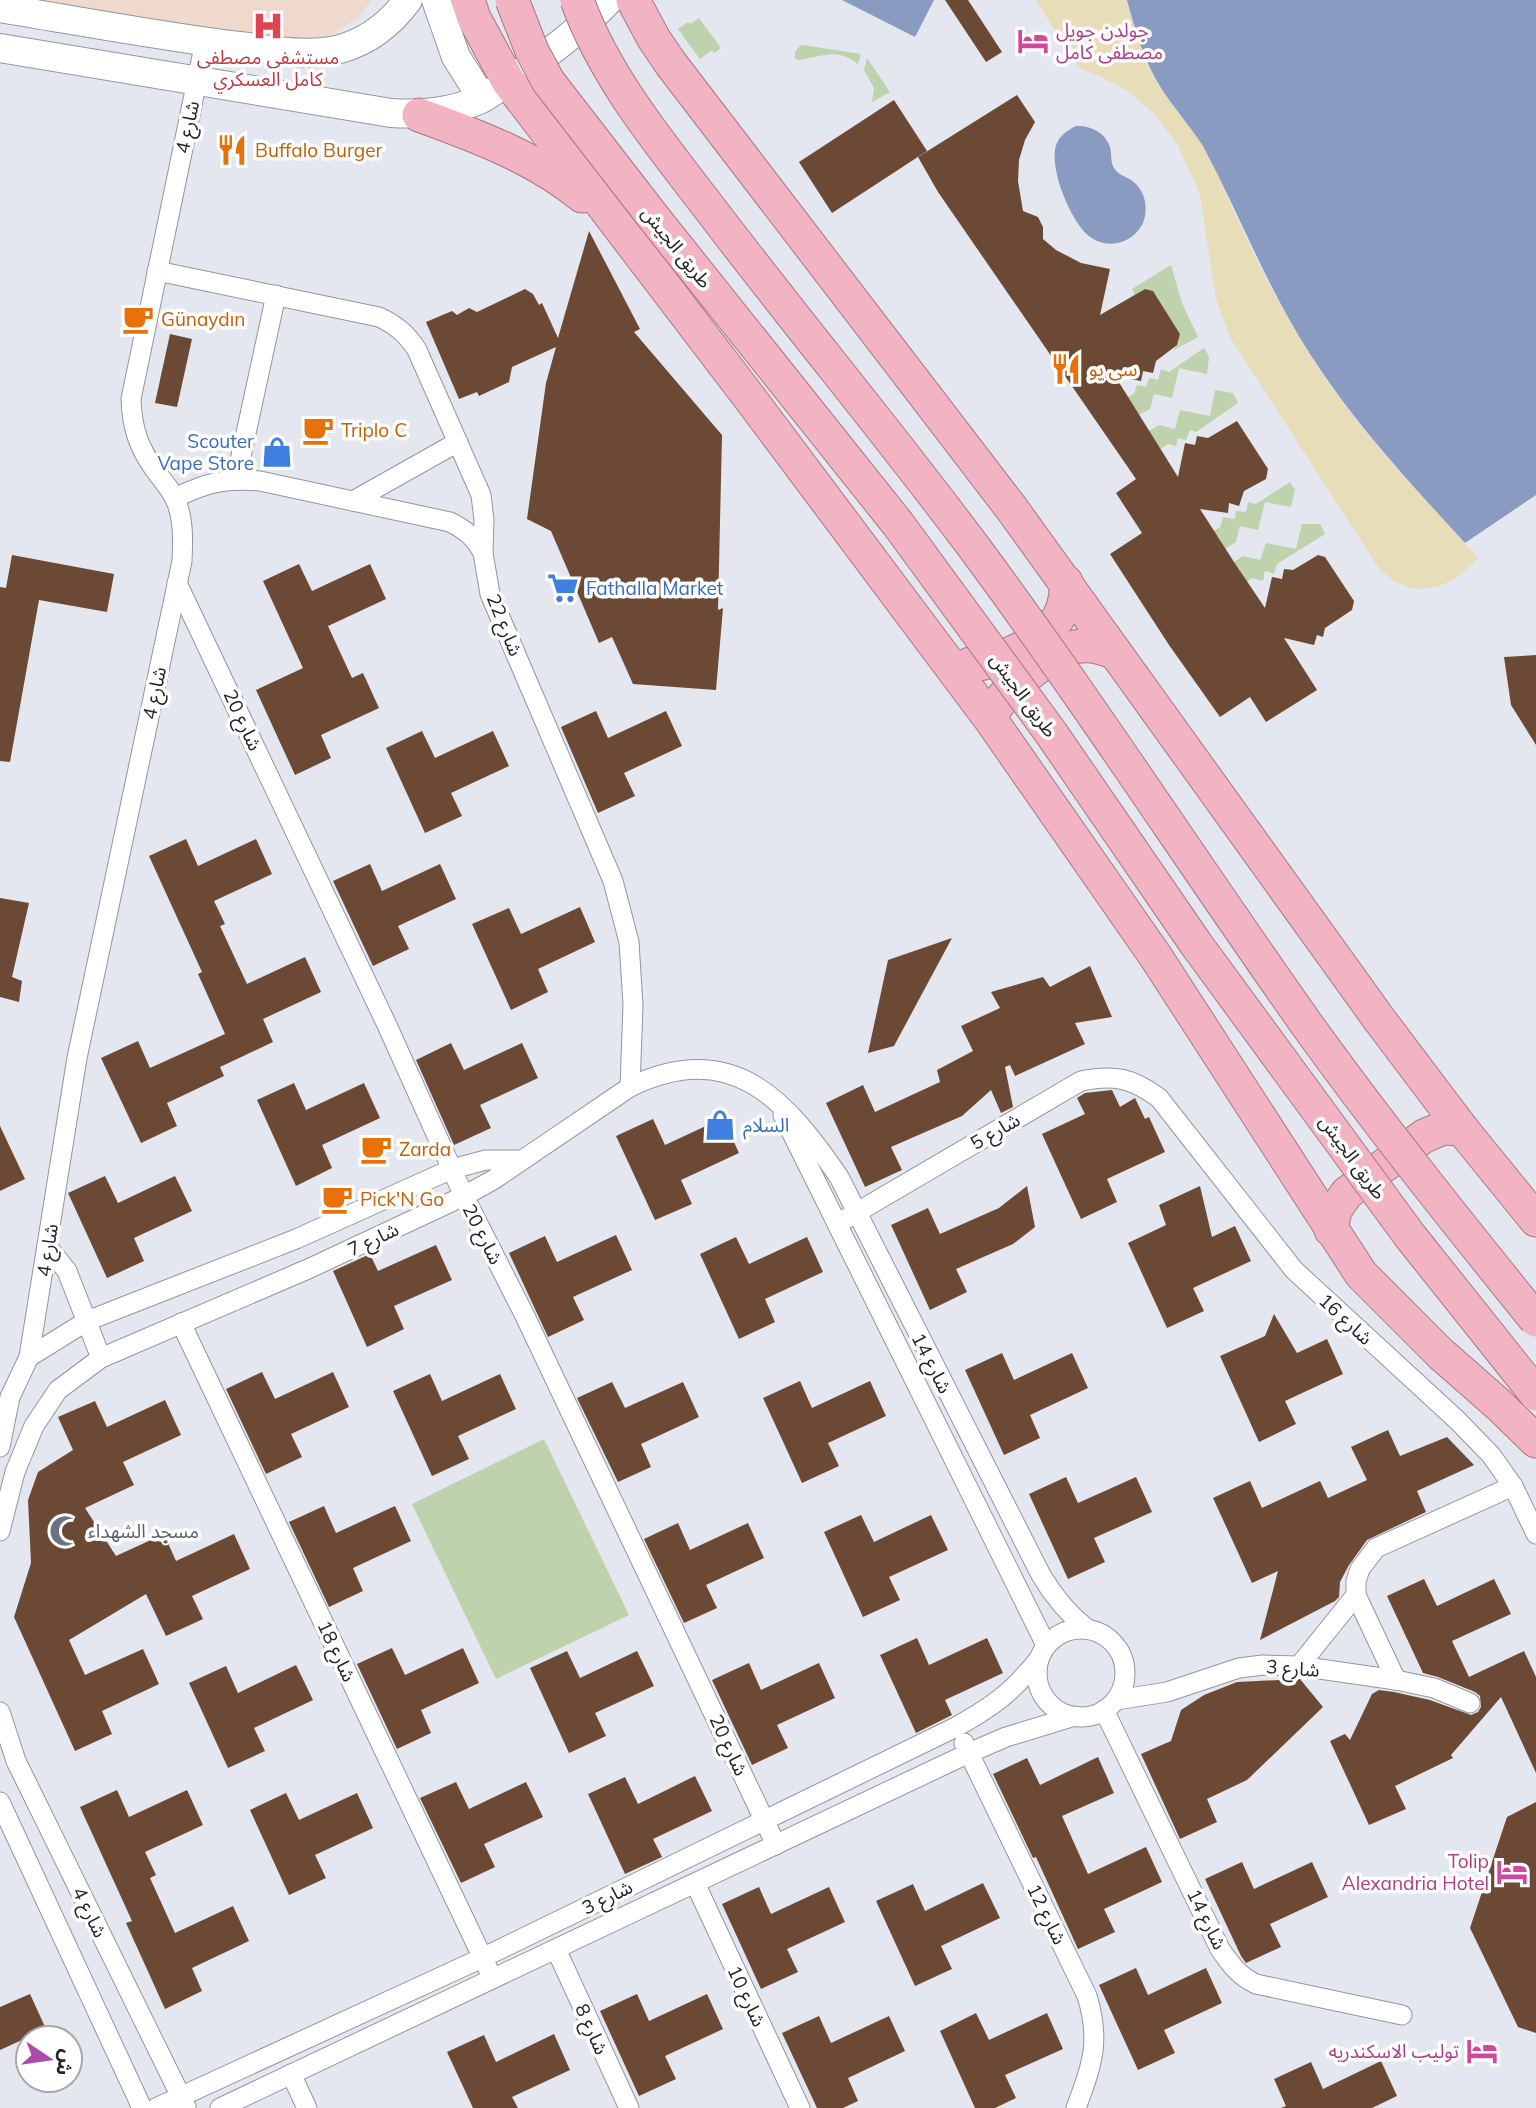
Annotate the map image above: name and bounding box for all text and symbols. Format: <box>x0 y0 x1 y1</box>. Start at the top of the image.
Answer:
hospital icon: مستشفى مصطفى كامل العسكري <box>251 9 285 43</box>
place label: جولدن جويل مصطفى كامل <box>1056 18 1163 64</box>
hotel icon: جولدن جويل مصطفى كامل <box>1016 24 1050 58</box>
place label: مستشفى مصطفى كامل العسكري <box>197 45 339 94</box>
street label: شارع 4 <box>170 98 206 156</box>
restaurant icon: Buffalo Burger <box>215 133 249 167</box>
place label: Buffalo Burger <box>255 138 383 162</box>
street label: طريق الجيش <box>637 201 717 293</box>
cafe icon: Günaydın <box>121 302 155 336</box>
place label: Günaydın <box>161 307 245 331</box>
restaurant icon: سى يو <box>1049 352 1083 386</box>
place label: سى يو <box>1089 357 1138 381</box>
cafe icon: Triplo C <box>301 413 335 447</box>
place label: Triplo C <box>341 418 407 442</box>
place label: Scouter Vape Store <box>157 429 254 475</box>
shop icon: Scouter Vape Store <box>260 435 294 469</box>
supermarket icon: Fathalla Market <box>546 571 580 605</box>
place label: Fathalla Market <box>586 576 724 600</box>
street label: شارع 22 <box>480 590 528 660</box>
street label: طريق الجيش <box>985 648 1063 742</box>
street label: شارع 4 <box>137 664 173 722</box>
street label: شارع 20 <box>217 686 268 755</box>
street label: شارع 5 <box>966 1107 1025 1156</box>
shop icon: السلام <box>703 1108 737 1142</box>
street label: طريق الجيش <box>1314 1110 1392 1204</box>
place label: السلام <box>743 1113 789 1140</box>
cafe icon: Zarda <box>359 1132 393 1166</box>
place label: Zarda <box>399 1137 451 1161</box>
cafe icon: Pick'N Go <box>320 1182 354 1216</box>
place label: Pick'N Go <box>360 1187 444 1211</box>
street label: شارع 20 <box>456 1200 508 1269</box>
street label: شارع 7 <box>344 1217 403 1263</box>
street label: شارع 4 <box>31 1222 65 1279</box>
street label: شارع 16 <box>1313 1288 1378 1351</box>
street label: شارع 14 <box>905 1329 957 1398</box>
mosque icon: مسجد الشهداء <box>48 1514 82 1548</box>
place label: مسجد الشهداء <box>88 1519 199 1543</box>
street label: شارع 18 <box>311 1617 362 1686</box>
street label: شارع 3 <box>1265 1654 1320 1684</box>
street label: شارع 20 <box>703 1711 754 1780</box>
place label: Tolip Alexandria Hotel <box>1342 1849 1489 1895</box>
hotel icon: Tolip Alexandria Hotel <box>1495 1855 1529 1889</box>
street label: شارع 3 <box>578 1875 637 1921</box>
street label: شارع 12 <box>1020 1880 1072 1949</box>
street label: شارع 4 <box>66 1883 112 1942</box>
street label: شارع 14 <box>1180 1885 1232 1954</box>
street label: شارع 10 <box>721 1962 772 2031</box>
street label: شارع 8 <box>568 2000 614 2059</box>
north arrow <box>14 2024 84 2094</box>
hotel icon: توليب الاسكندريه <box>1465 2034 1499 2068</box>
place label: توليب الاسكندريه <box>1329 2039 1459 2063</box>
text: ش <box>51 2047 80 2078</box>

